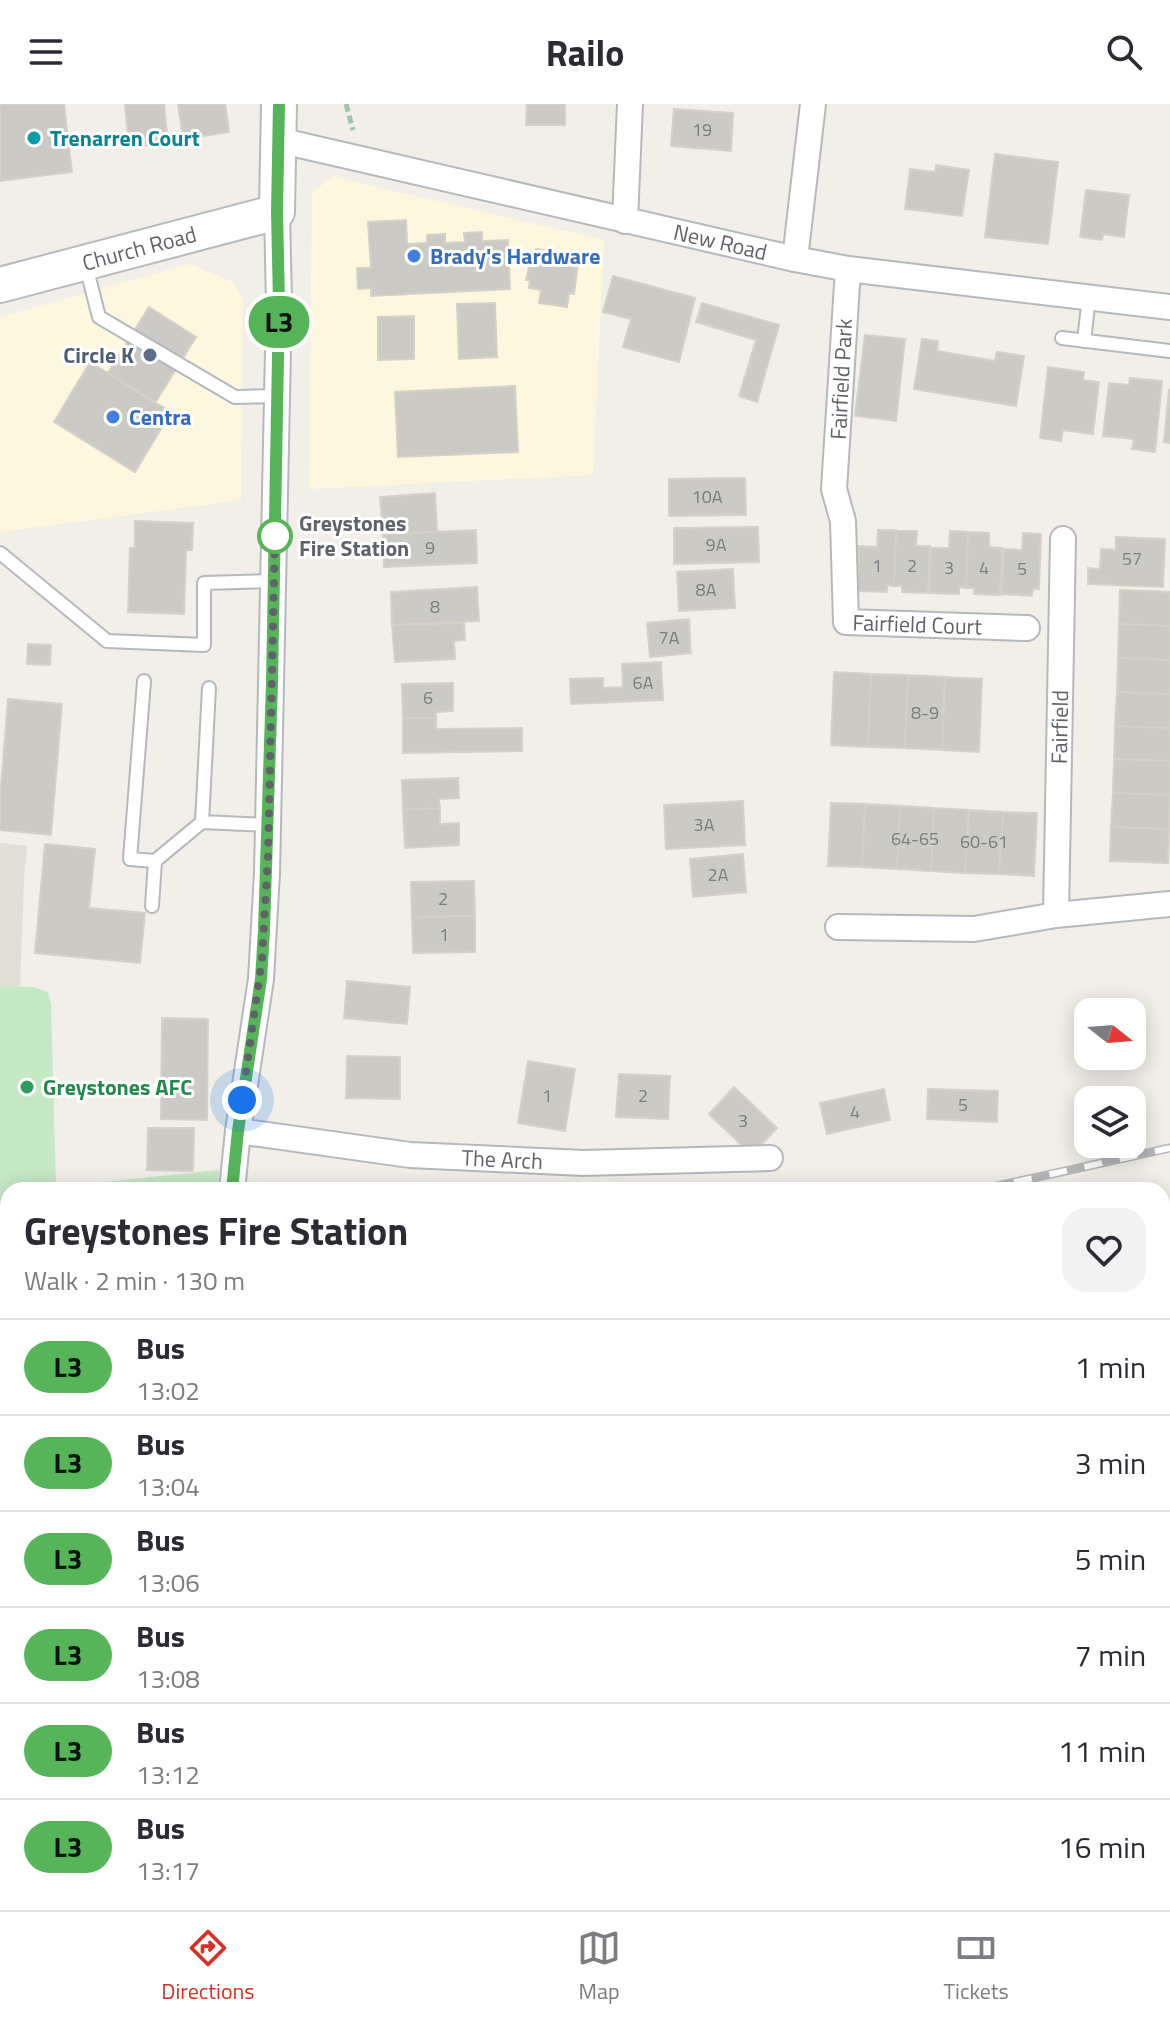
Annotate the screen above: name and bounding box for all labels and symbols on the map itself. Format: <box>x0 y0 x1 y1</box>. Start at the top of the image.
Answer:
house number: 19 <box>692 116 712 143</box>
place label: Trenarren Court <box>50 121 200 155</box>
marker: Trenarren Court <box>25 129 43 147</box>
street label: New Road <box>670 215 771 269</box>
street label: Church Road <box>78 217 200 280</box>
place label: Brady's Hardware <box>430 239 600 273</box>
marker: Brady's Hardware <box>405 247 423 265</box>
line badge: L3 <box>243 296 315 348</box>
street label: Fairfield Park <box>821 317 861 440</box>
place label: Circle K <box>63 338 134 372</box>
marker: Circle K <box>141 346 159 364</box>
place label: Centra <box>129 400 192 434</box>
marker: Centra <box>104 408 122 426</box>
house number: 10A <box>692 483 723 510</box>
place label: Greystones Fire Station <box>299 506 409 565</box>
marker: Greystones Fire Station <box>258 519 292 553</box>
house number: 9A <box>706 531 727 558</box>
house number: 9 <box>425 534 435 561</box>
house number: 57 <box>1122 545 1142 572</box>
house number: 1 <box>872 552 882 579</box>
house number: 2 <box>907 552 917 579</box>
house number: 3 <box>944 554 954 581</box>
house number: 4 <box>979 554 989 581</box>
house number: 5 <box>1017 555 1027 582</box>
house number: 8A <box>696 576 717 603</box>
house number: 8 <box>430 593 440 620</box>
street label: Fairfield Court <box>852 605 983 644</box>
house number: 7A <box>659 624 680 651</box>
house number: 6A <box>633 669 654 696</box>
house number: 6 <box>423 684 433 711</box>
street label: Fairfield <box>1042 690 1077 765</box>
house number: 8-9 <box>911 699 939 726</box>
house number: 3A <box>694 811 715 838</box>
house number: 64-65 <box>891 825 939 852</box>
house number: 60-61 <box>960 828 1008 855</box>
house number: 2A <box>708 861 729 888</box>
house number: 2 <box>438 885 448 912</box>
house number: 1 <box>439 921 449 948</box>
north arrow <box>1074 998 1146 1070</box>
place label: Greystones AFC <box>43 1070 192 1104</box>
marker: Greystones AFC <box>18 1078 36 1096</box>
your location <box>222 1080 262 1120</box>
house number: 1 <box>542 1082 552 1109</box>
house number: 2 <box>638 1082 648 1109</box>
house number: 5 <box>958 1091 968 1118</box>
house number: 4 <box>850 1098 860 1125</box>
house number: 3 <box>738 1107 748 1134</box>
street label: The Arch <box>461 1140 544 1178</box>

